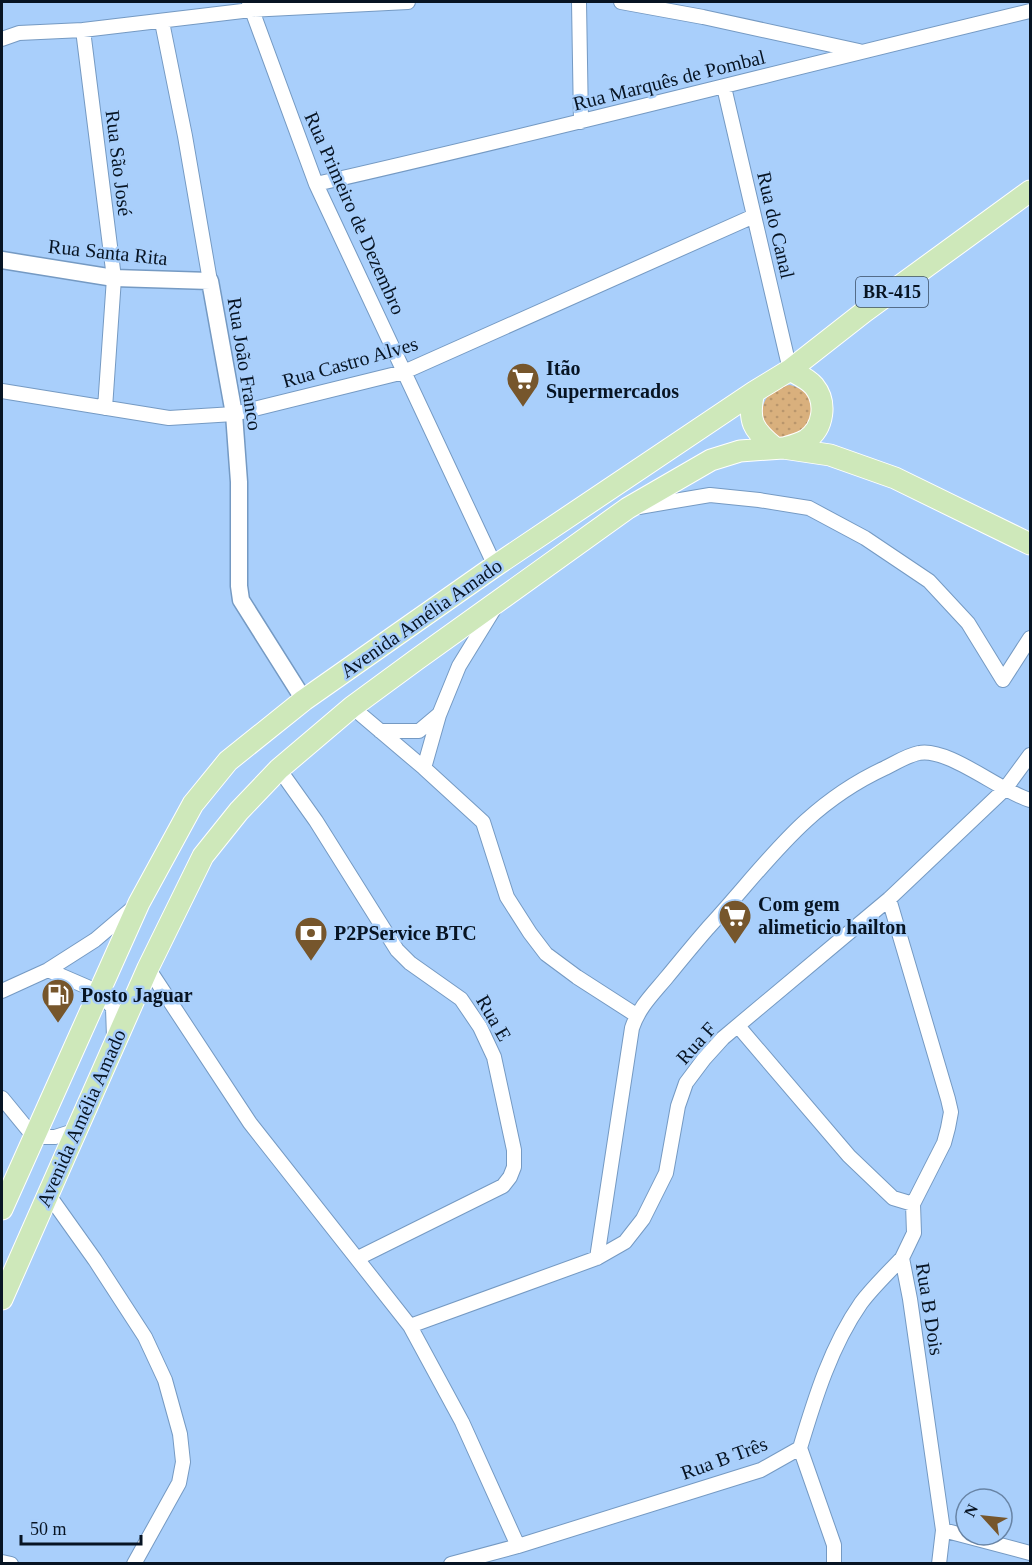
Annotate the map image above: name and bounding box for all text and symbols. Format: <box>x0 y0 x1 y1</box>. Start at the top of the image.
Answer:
street label: Rua Marquês de Pombal <box>571 45 768 115</box>
street label: Rua Primeiro de Dezembro <box>300 108 410 318</box>
street label: Rua São José <box>102 109 136 217</box>
street label: Rua do Canal <box>753 169 799 281</box>
street label: Rua Santa Rita <box>47 235 169 269</box>
road number: BR-415 <box>856 277 928 307</box>
street label: Rua João Franco <box>224 296 266 432</box>
street label: Rua Castro Alves <box>280 332 421 392</box>
place label: Itão Supermercados <box>546 357 679 403</box>
supermarket icon: Itão Supermercados <box>505 361 541 408</box>
street label: Avenida Amélia Amado <box>336 554 506 682</box>
place label: Com gem alimeticio hailton <box>758 893 906 938</box>
supermarket icon: Com gem alimeticio hailton <box>717 898 753 945</box>
bank icon: P2PService BTC <box>293 915 329 962</box>
place label: P2PService BTC <box>334 922 477 944</box>
fuel station icon: Posto Jaguar <box>40 977 76 1024</box>
place label: Posto Jaguar <box>81 984 193 1007</box>
street label: Rua E <box>472 991 516 1045</box>
street label: Rua F <box>672 1018 720 1068</box>
street label: Avenida Amélia Amado <box>32 1026 130 1210</box>
street label: Rua B Dois <box>912 1261 948 1357</box>
street label: Rua B Três <box>678 1432 770 1484</box>
north arrow <box>954 1487 1014 1547</box>
text: N <box>961 1501 981 1519</box>
scale bar <box>21 1508 141 1546</box>
text: 50 m <box>30 1519 67 1539</box>

